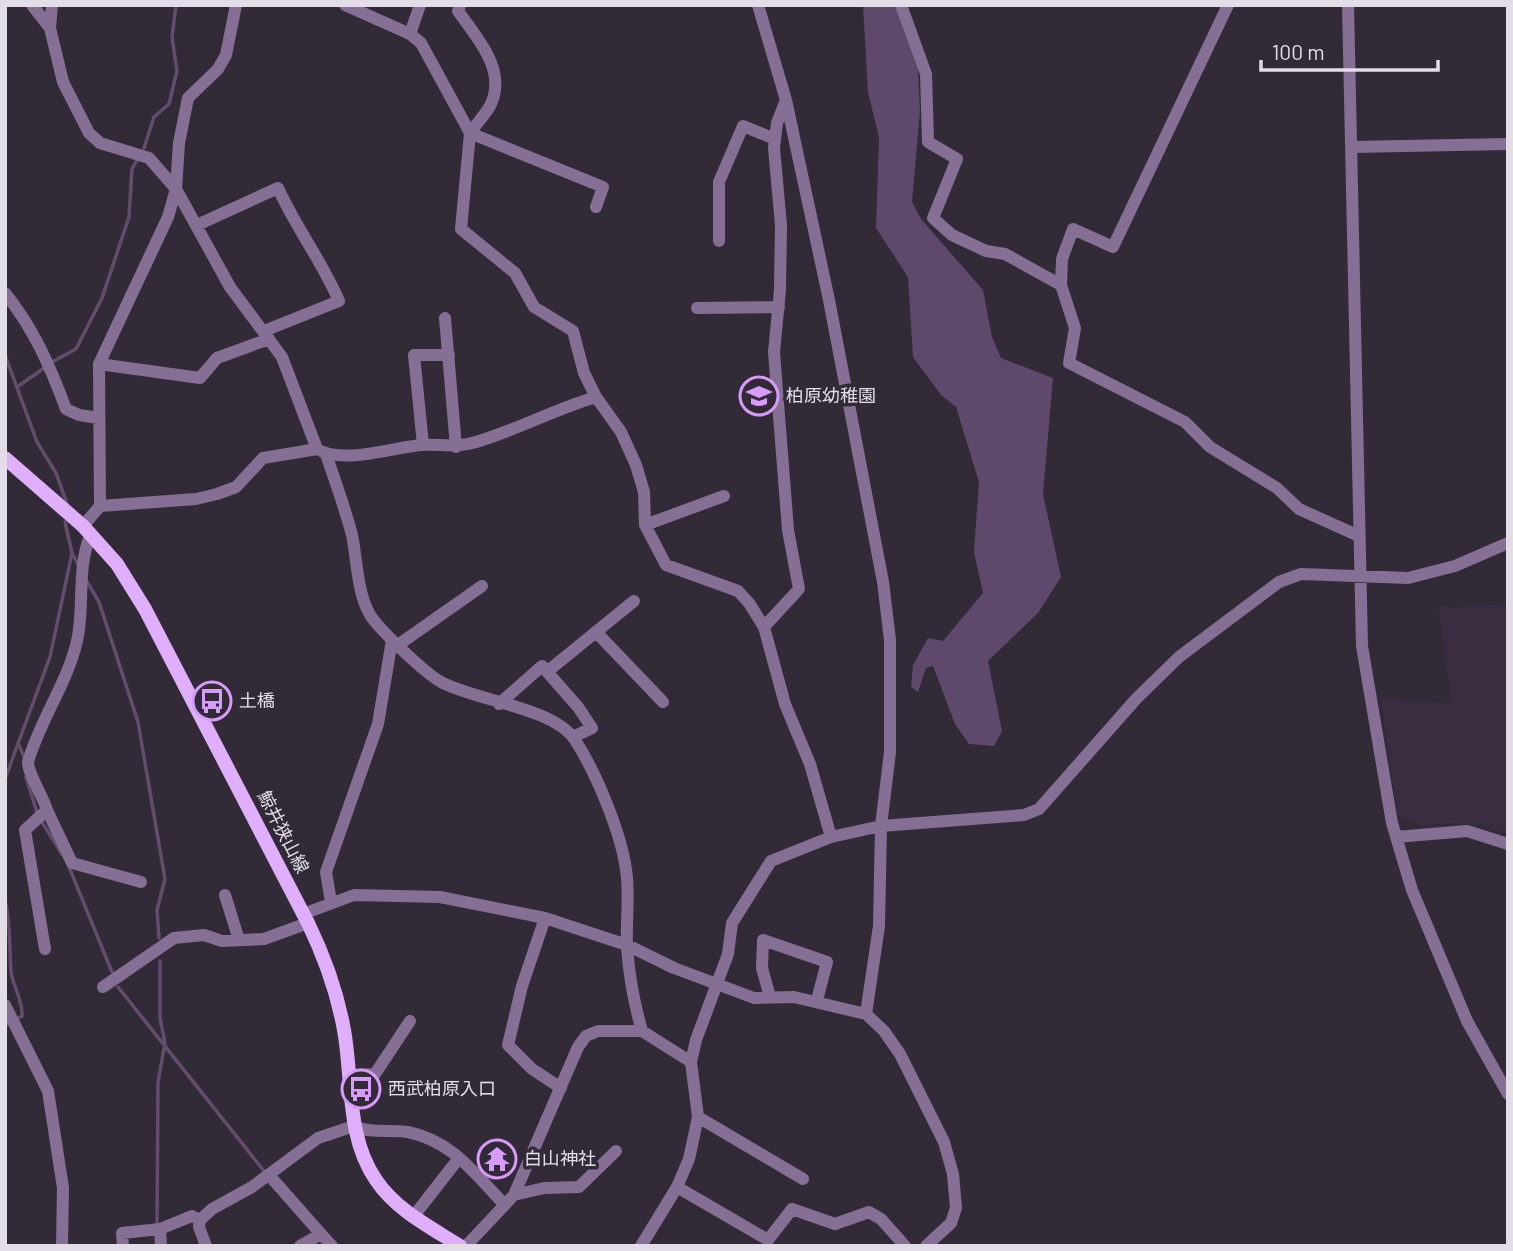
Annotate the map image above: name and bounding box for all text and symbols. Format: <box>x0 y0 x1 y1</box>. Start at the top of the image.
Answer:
scale bar <box>1261 28 1438 72</box>
text: 100 m <box>1272 39 1325 64</box>
school or university icon: 柏原幼稚園 <box>738 375 780 417</box>
place label: 柏原幼稚園 <box>786 384 876 406</box>
bus stop icon: 土橋 <box>191 680 233 722</box>
place label: 土橋 <box>239 689 275 711</box>
street label: 鯨井狭山線 <box>254 786 314 877</box>
bus stop icon: 西武柏原入口 <box>340 1068 382 1110</box>
place label: 西武柏原入口 <box>388 1077 496 1099</box>
temple icon: 白山神社 <box>476 1138 518 1180</box>
place label: 白山神社 <box>524 1147 596 1169</box>

